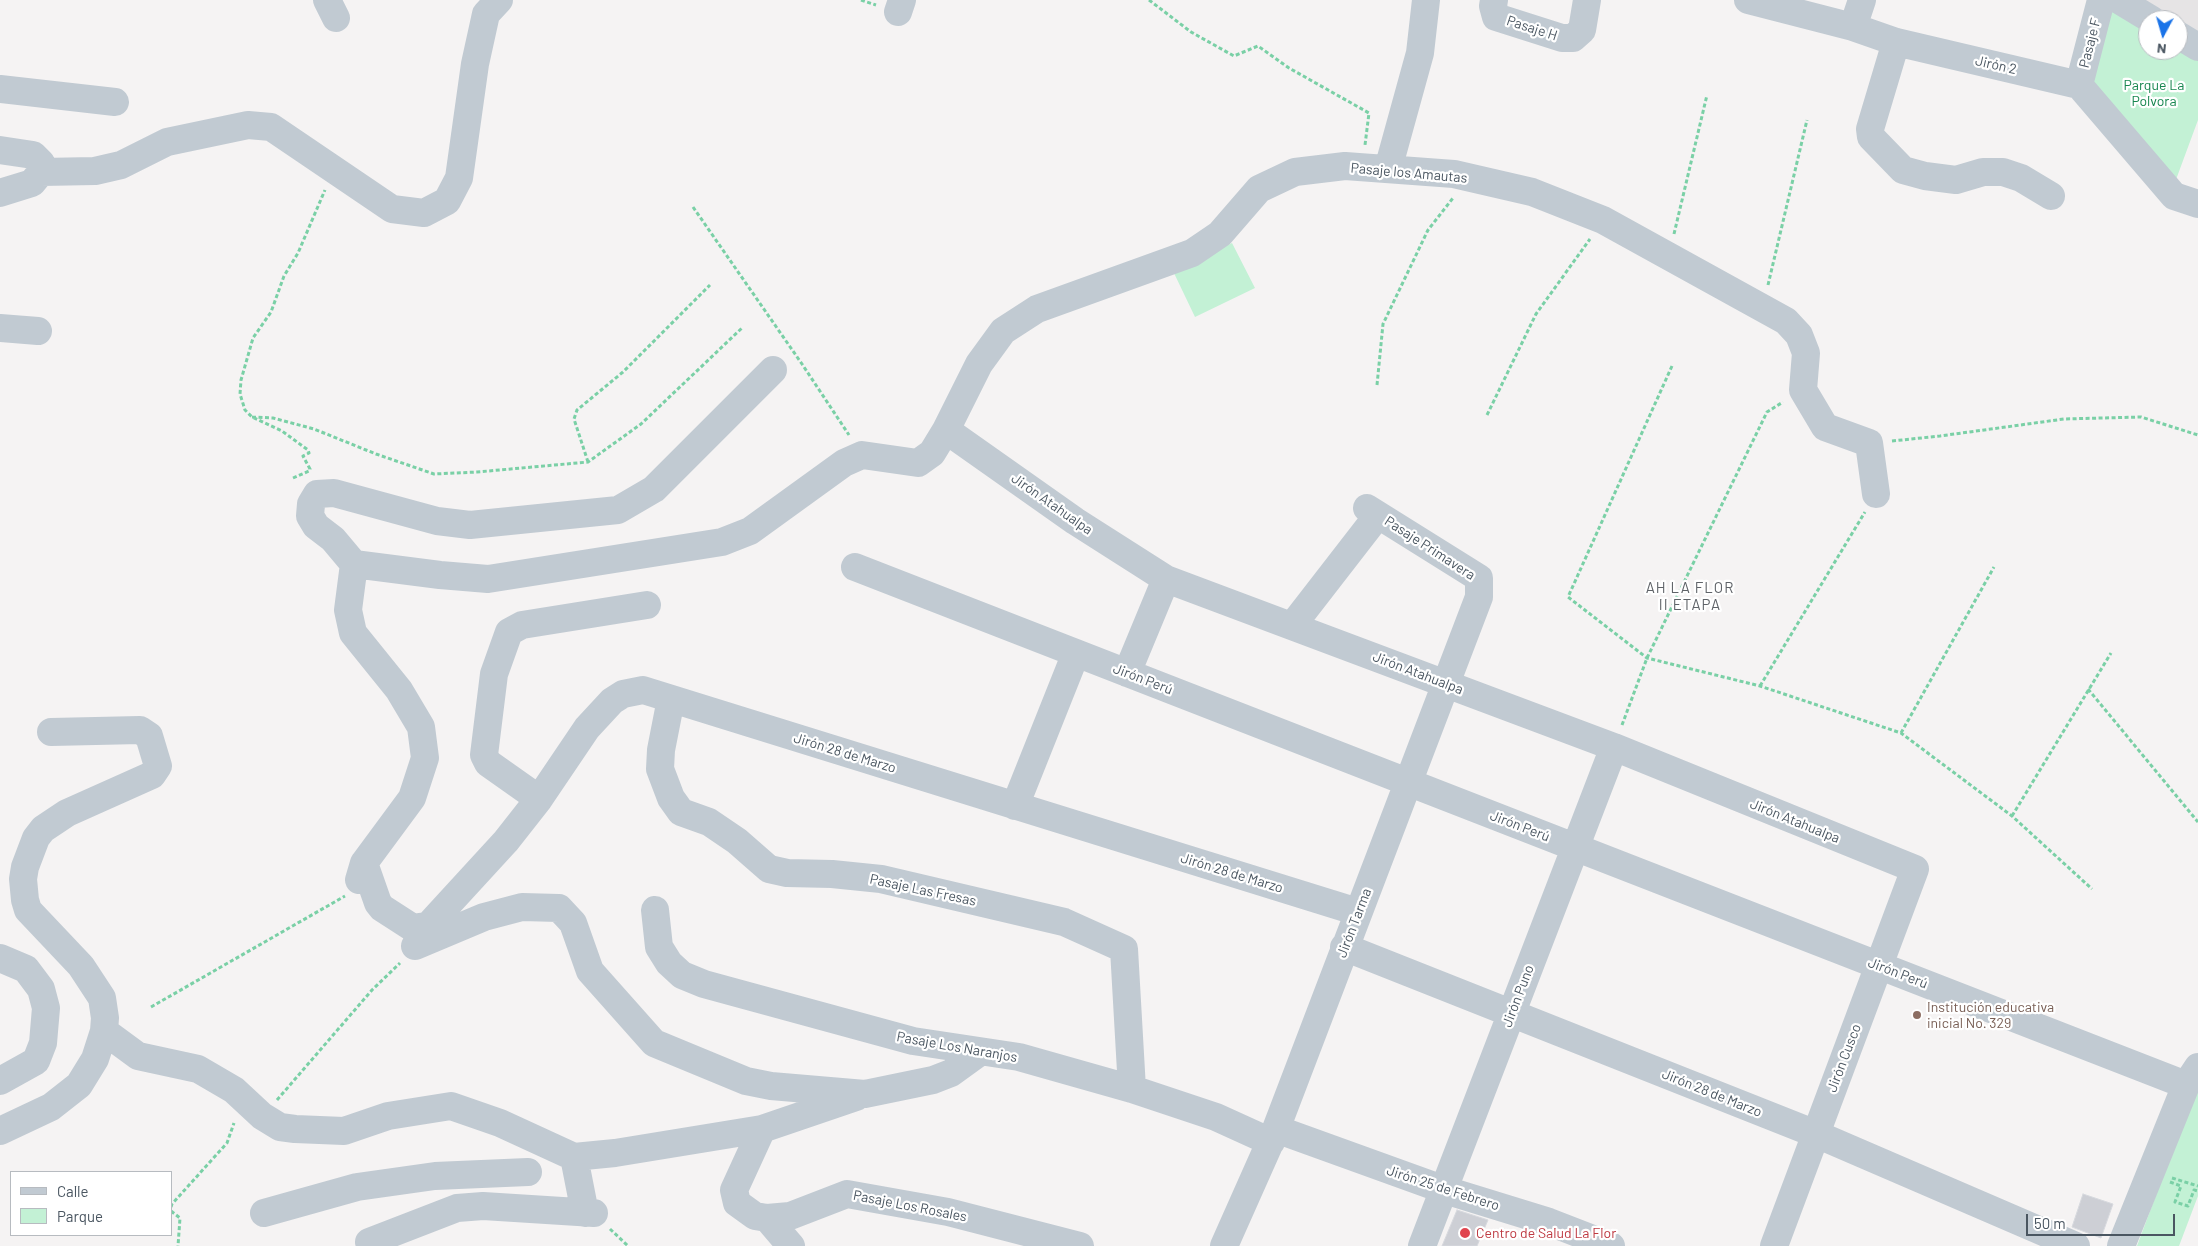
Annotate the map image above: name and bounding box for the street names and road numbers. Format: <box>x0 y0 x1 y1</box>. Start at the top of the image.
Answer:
street label: Pasaje H <box>1505 12 1559 44</box>
street label: Pasaje F <box>2076 16 2104 70</box>
street label: Jirón 2 <box>1974 52 2018 78</box>
street label: Pasaje los Amautas <box>1350 160 1468 186</box>
street label: Jirón Atahualpa <box>1008 470 1096 538</box>
street label: Pasaje Primavera <box>1382 512 1478 584</box>
street label: Jirón Atahualpa <box>1370 648 1466 698</box>
street label: Jirón Perú <box>1111 660 1175 698</box>
street label: Jirón 28 de Marzo <box>792 729 898 777</box>
street label: Jirón Atahualpa <box>1748 795 1842 847</box>
street label: Jirón Perú <box>1488 807 1552 845</box>
street label: Jirón 28 de Marzo <box>1179 849 1285 897</box>
street label: Pasaje Las Fresas <box>868 871 978 909</box>
street label: Jirón Tarma <box>1333 886 1375 960</box>
street label: Jirón Perú <box>1866 954 1930 992</box>
street label: Jirón Puno <box>1498 962 1538 1030</box>
street label: Jirón Cusco <box>1823 1021 1865 1095</box>
street label: Pasaje Los Naranjos <box>895 1028 1019 1066</box>
street label: Jirón 28 de Marzo <box>1660 1065 1764 1121</box>
street label: Jirón 25 de Febrero <box>1384 1162 1502 1214</box>
street label: Pasaje Los Rosales <box>852 1187 968 1225</box>

